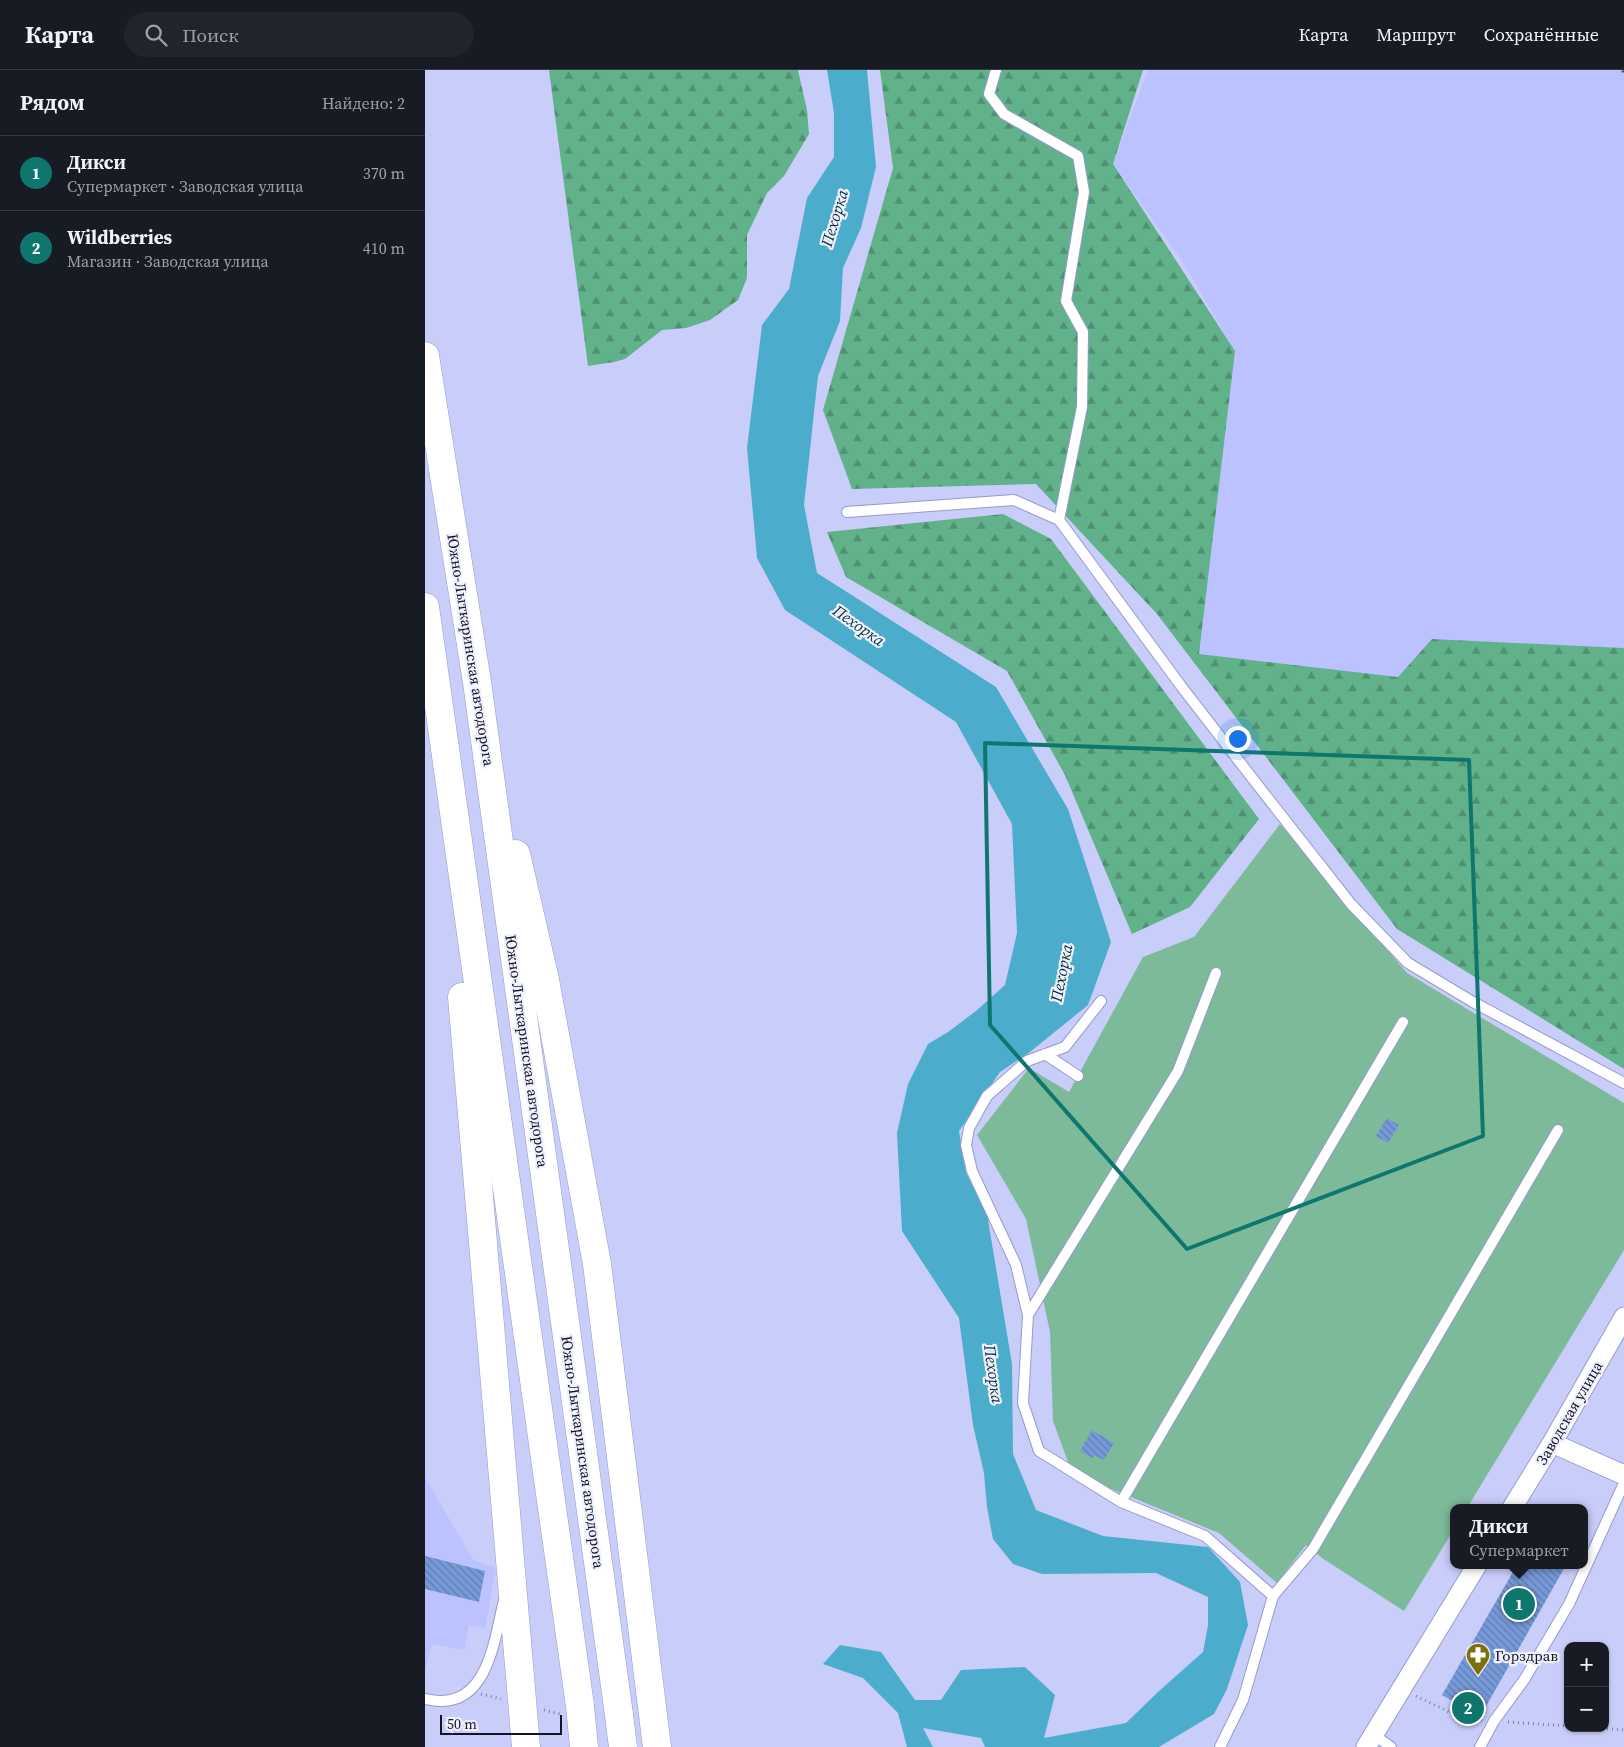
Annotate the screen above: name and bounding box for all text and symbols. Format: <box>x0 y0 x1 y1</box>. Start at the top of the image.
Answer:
search box <box>124 12 474 57</box>
text: Карта <box>25 18 94 51</box>
icon: search <box>142 21 170 49</box>
text: Поиск <box>182 22 239 48</box>
text: Карта <box>1299 22 1348 47</box>
text: Маршрут <box>1376 22 1456 47</box>
text: Сохранённые <box>1484 22 1599 47</box>
text: Рядом <box>20 88 85 117</box>
text: Найдено: 2 <box>322 92 405 114</box>
text: Дикси <box>67 149 126 175</box>
text: 1 <box>32 162 40 184</box>
text: 370 m <box>363 162 405 184</box>
text: Супермаркет · Заводская улица <box>67 175 303 197</box>
water label: Пехорка <box>815 186 853 250</box>
text: Wildberries <box>67 224 172 250</box>
text: 2 <box>32 237 40 259</box>
text: 410 m <box>363 237 405 259</box>
text: Магазин · Заводская улица <box>67 250 269 272</box>
street label: Южно-Лыткаринская автодорога <box>442 532 500 768</box>
water label: Пехорка <box>828 599 890 651</box>
your location <box>1225 726 1251 752</box>
street label: Южно-Лыткаринская автодорога <box>500 933 554 1169</box>
water label: Пехорка <box>1044 942 1078 1005</box>
street label: Южно-Лыткаринская автодорога <box>556 1334 610 1570</box>
water label: Пехорка <box>979 1343 1009 1405</box>
street label: Заводская улица <box>1531 1357 1607 1469</box>
popup <box>1450 1504 1588 1569</box>
text: Дикси <box>1469 1513 1528 1539</box>
text: Супермаркет <box>1469 1539 1569 1561</box>
pin: 1 <box>1503 1585 1535 1623</box>
pharmacy icon: Горздрав <box>1465 1642 1491 1676</box>
map controls <box>1564 1642 1609 1732</box>
button: + <box>1564 1642 1609 1687</box>
place label: Горздрав <box>1495 1645 1558 1666</box>
button: − <box>1564 1687 1609 1732</box>
pin: 2 <box>1452 1689 1484 1727</box>
scale bar <box>440 1712 563 1735</box>
text: 50 m <box>447 1714 477 1734</box>

